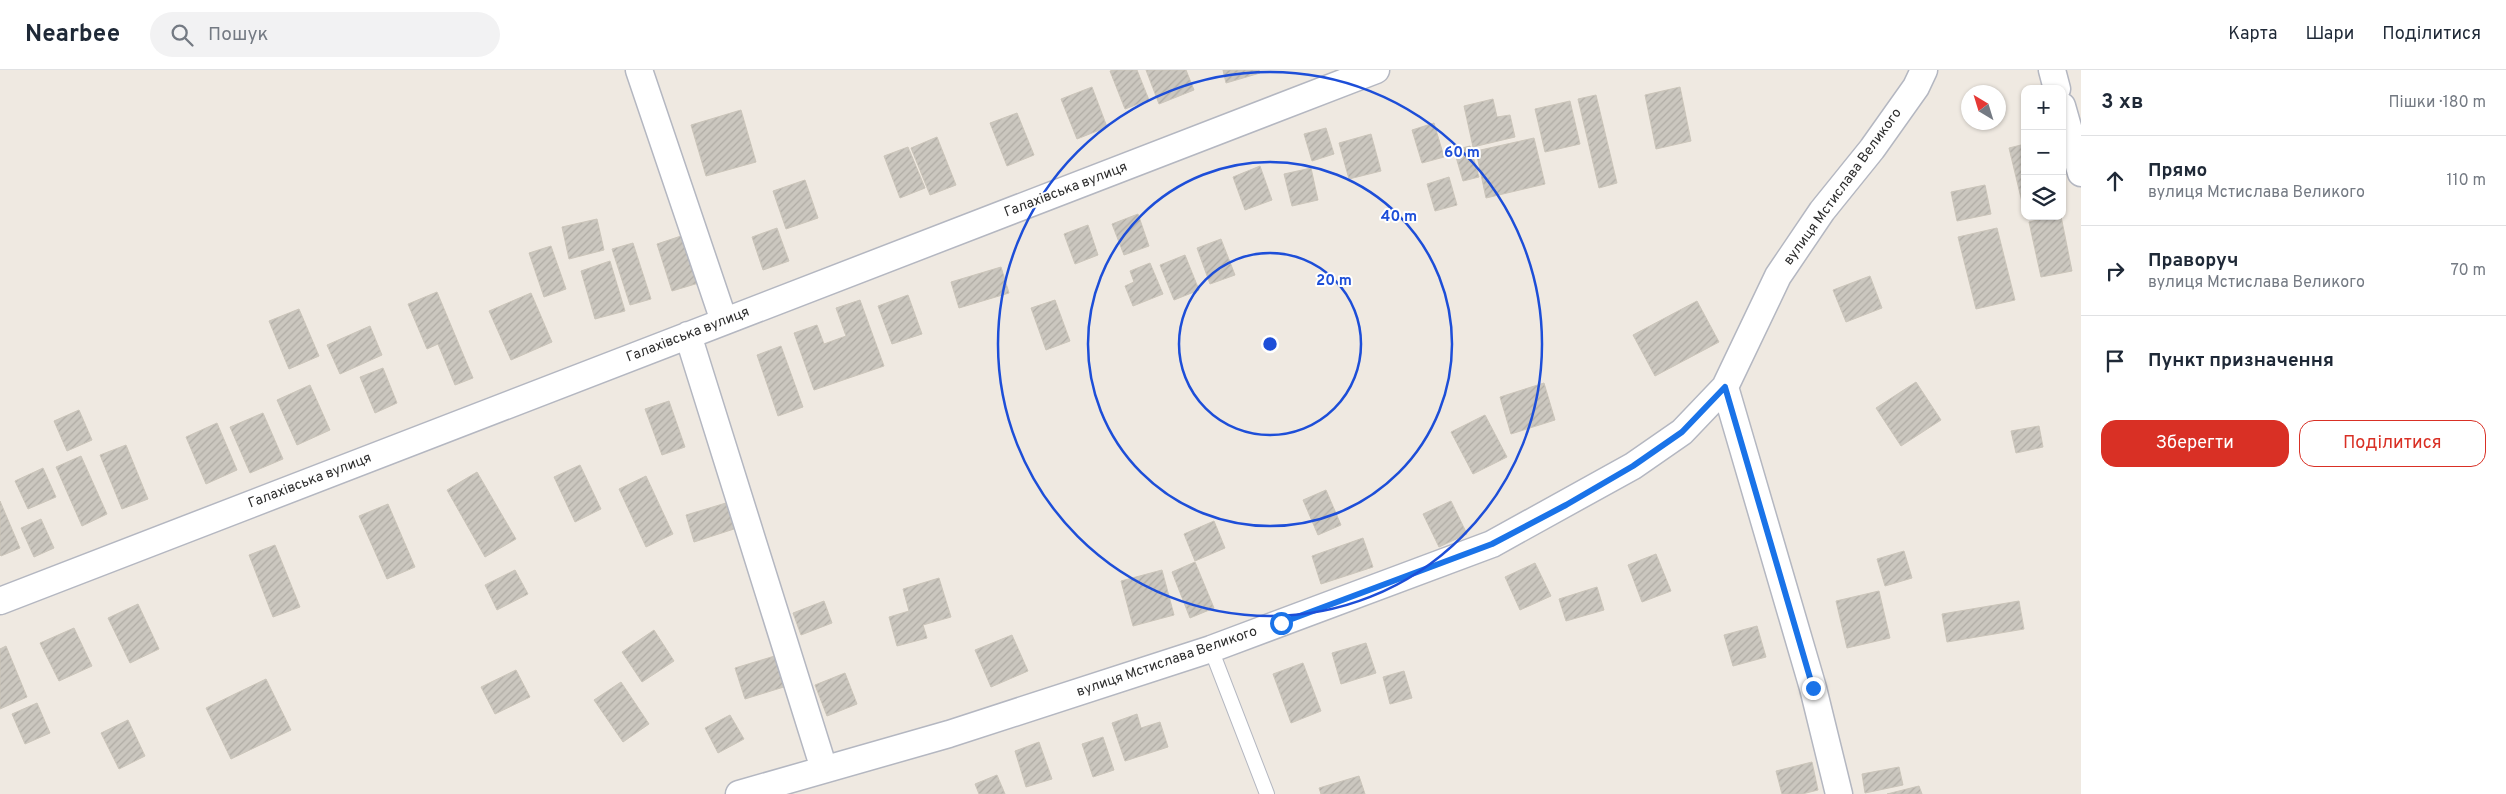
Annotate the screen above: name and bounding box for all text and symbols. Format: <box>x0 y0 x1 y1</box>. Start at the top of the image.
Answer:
search box <box>150 12 500 57</box>
text: Nearbee <box>25 20 120 50</box>
icon: search <box>168 21 196 49</box>
text: Пошук <box>208 23 268 47</box>
text: Карта <box>2228 23 2277 46</box>
text: Шари <box>2305 23 2354 46</box>
text: Поділитися <box>2382 23 2481 46</box>
north arrow <box>1961 85 2006 130</box>
map controls <box>2021 85 2066 220</box>
button: + <box>2021 85 2066 130</box>
text: 3 хв <box>2101 89 2143 116</box>
text: Пішки · 180 m <box>2389 93 2486 113</box>
street label: вулиця Мстислава Великого <box>1780 105 1906 269</box>
button: − <box>2021 130 2066 175</box>
text: 60 m <box>1444 144 1480 163</box>
street label: Галахівська вулиця <box>1002 159 1130 221</box>
text: Прямо <box>2148 159 2207 183</box>
icon: ahead <box>2101 167 2129 195</box>
text: 110 m <box>2446 171 2486 191</box>
button: layers <box>2021 175 2066 220</box>
text: вулиця Мстислава Великого <box>2148 183 2365 203</box>
text: 40 m <box>1381 208 1417 227</box>
text: Праворуч <box>2148 249 2239 273</box>
icon: right <box>2101 257 2129 285</box>
text: 70 m <box>2451 261 2486 281</box>
text: 20 m <box>1316 272 1352 291</box>
text: вулиця Мстислава Великого <box>2148 273 2365 293</box>
street label: Галахівська вулиця <box>624 304 752 366</box>
centre of rings <box>1261 335 1279 353</box>
icon: arrive <box>2101 347 2129 375</box>
text: Пункт призначення <box>2148 349 2334 373</box>
button: Зберегти <box>2101 420 2289 467</box>
button: Поділитися <box>2299 420 2486 467</box>
street label: Галахівська вулиця <box>246 450 374 512</box>
route start <box>1270 612 1293 635</box>
street label: вулиця Мстислава Великого <box>1074 623 1260 701</box>
route end <box>1802 677 1825 700</box>

